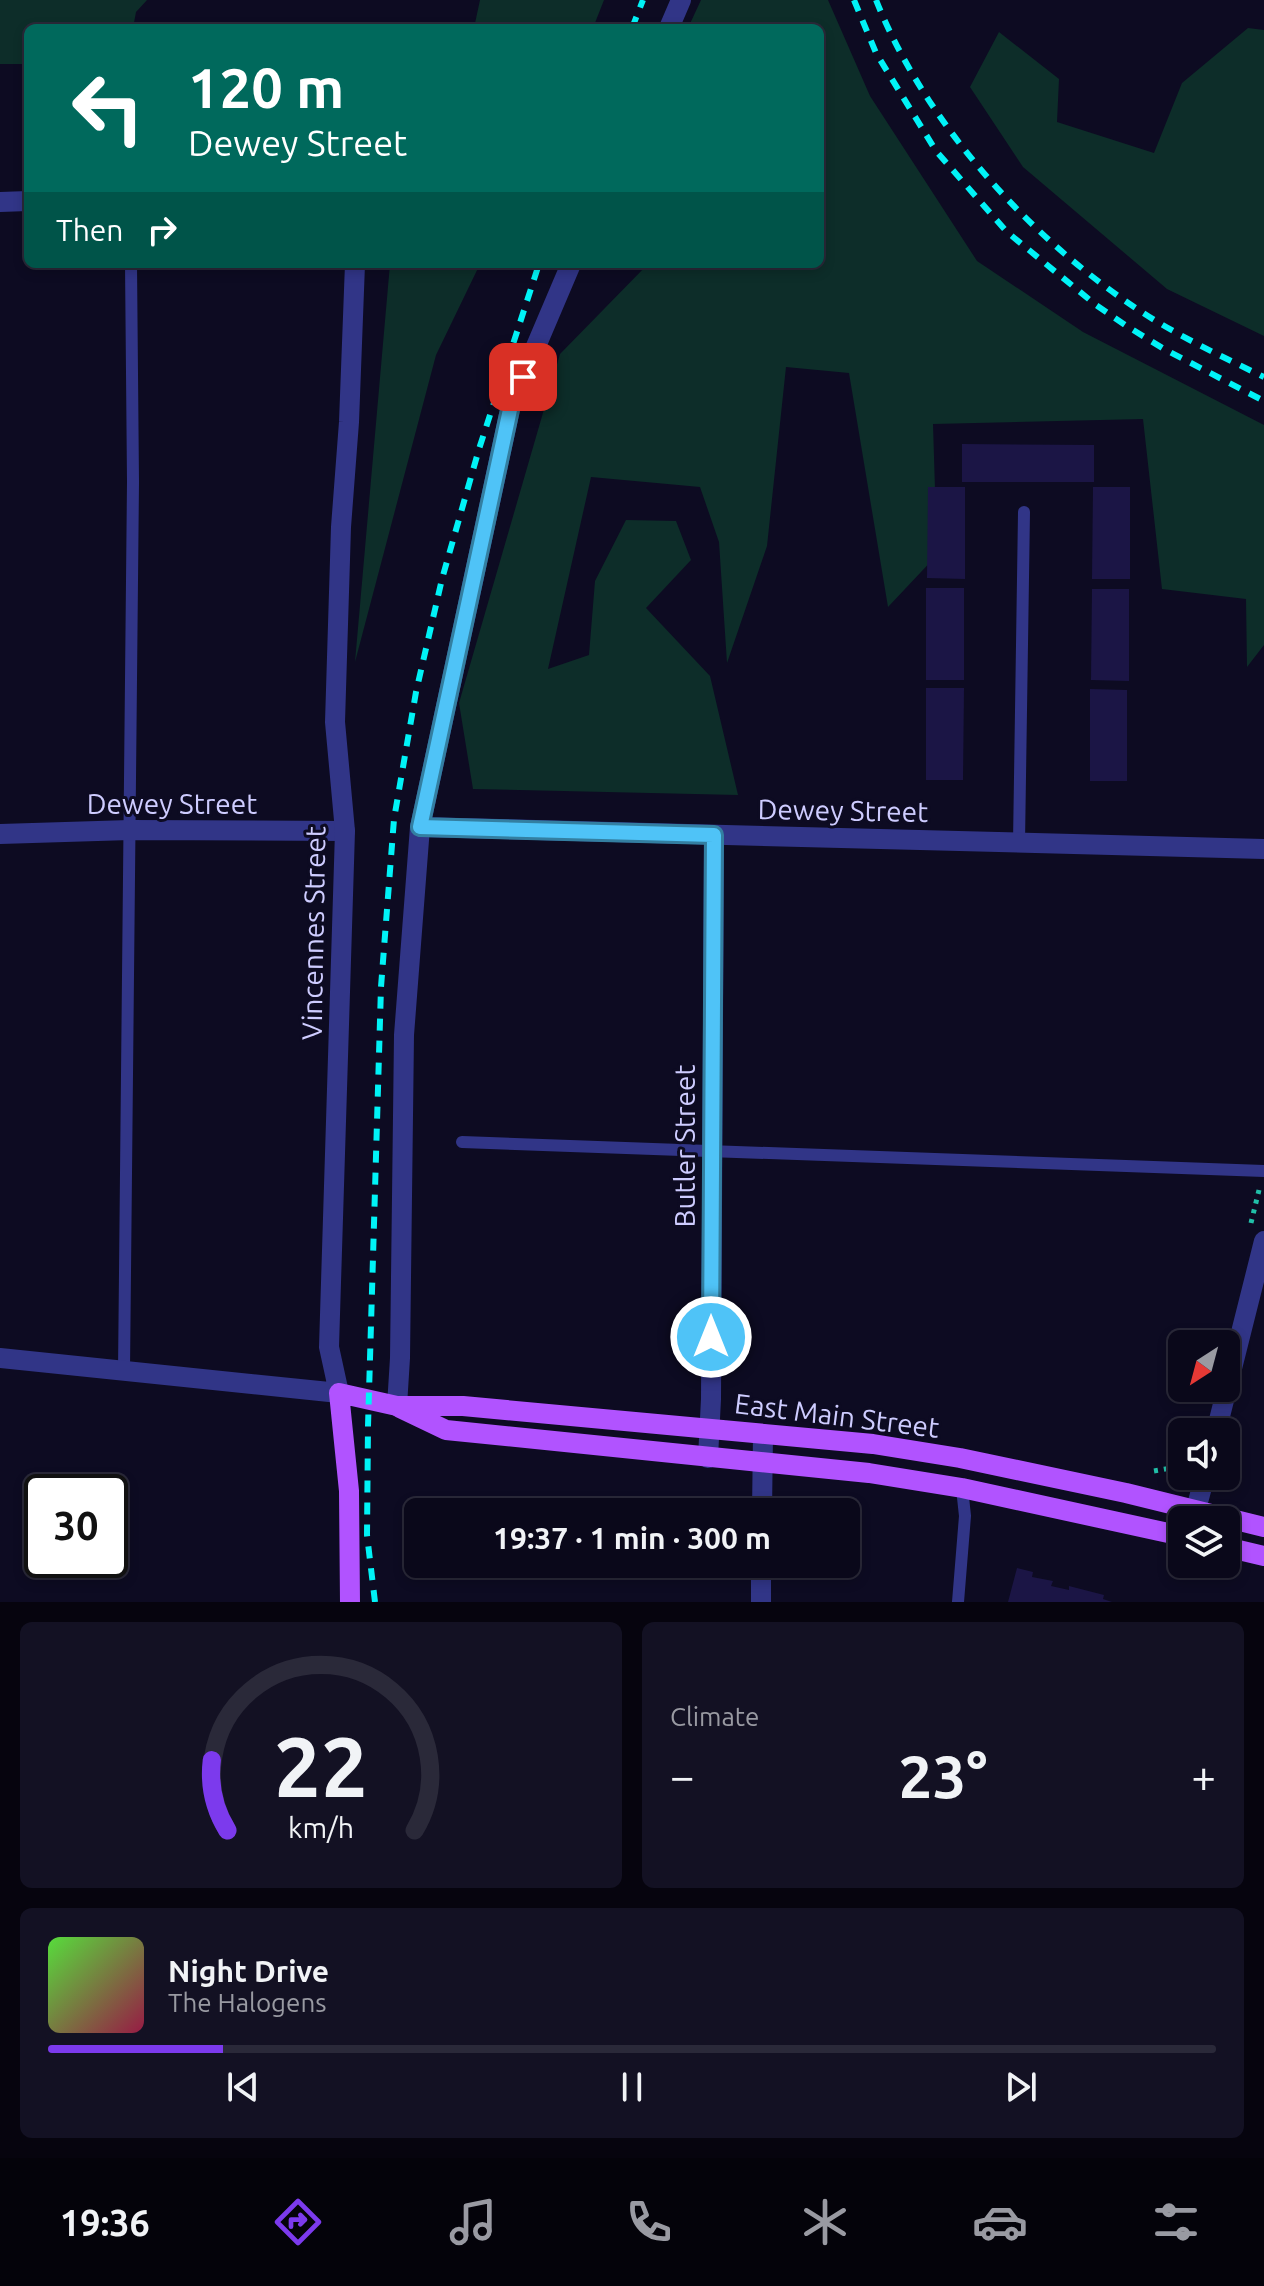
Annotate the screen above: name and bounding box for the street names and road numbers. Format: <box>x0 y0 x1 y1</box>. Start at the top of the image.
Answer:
street label: Dewey Street <box>87 788 257 819</box>
street label: Dewey Street <box>758 793 928 827</box>
street label: Vincennes Street <box>296 826 330 1040</box>
street label: Butler Street <box>669 1065 700 1227</box>
street label: East Main Street <box>733 1387 941 1443</box>

